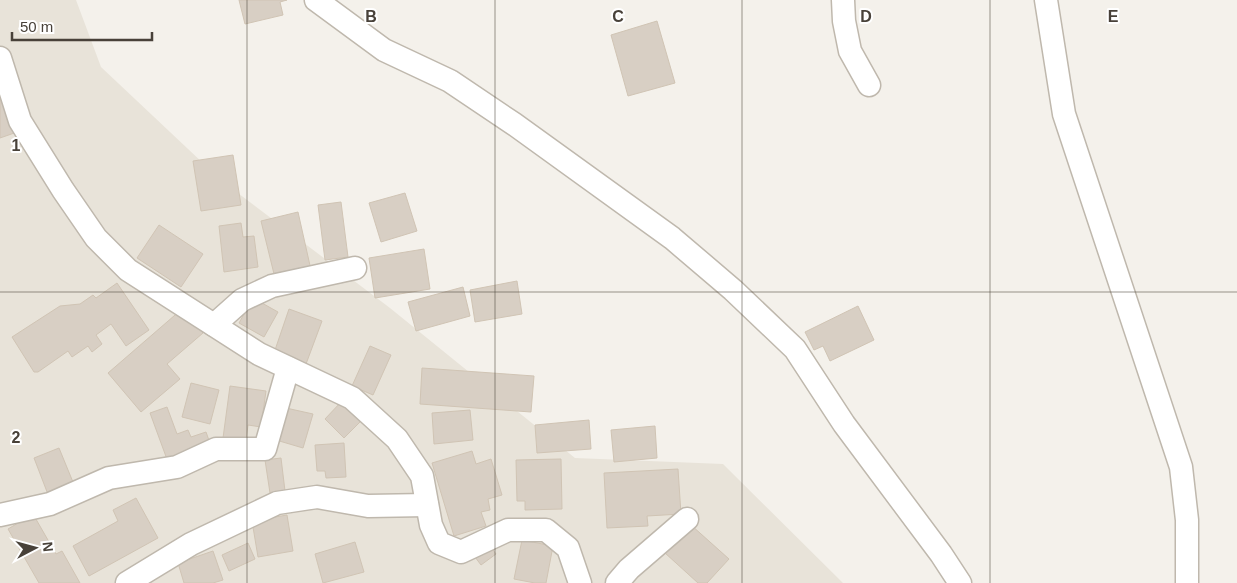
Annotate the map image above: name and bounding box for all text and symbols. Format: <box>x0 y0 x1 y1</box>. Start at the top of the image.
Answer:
text: B <box>365 8 377 25</box>
text: C <box>612 8 624 25</box>
text: D <box>860 8 872 25</box>
text: E <box>1108 8 1119 25</box>
scale bar <box>12 10 152 42</box>
text: 50 m <box>20 18 53 35</box>
text: 1 <box>12 137 21 154</box>
text: 2 <box>12 429 21 446</box>
north arrow <box>10 523 60 573</box>
text: N <box>39 541 56 553</box>

